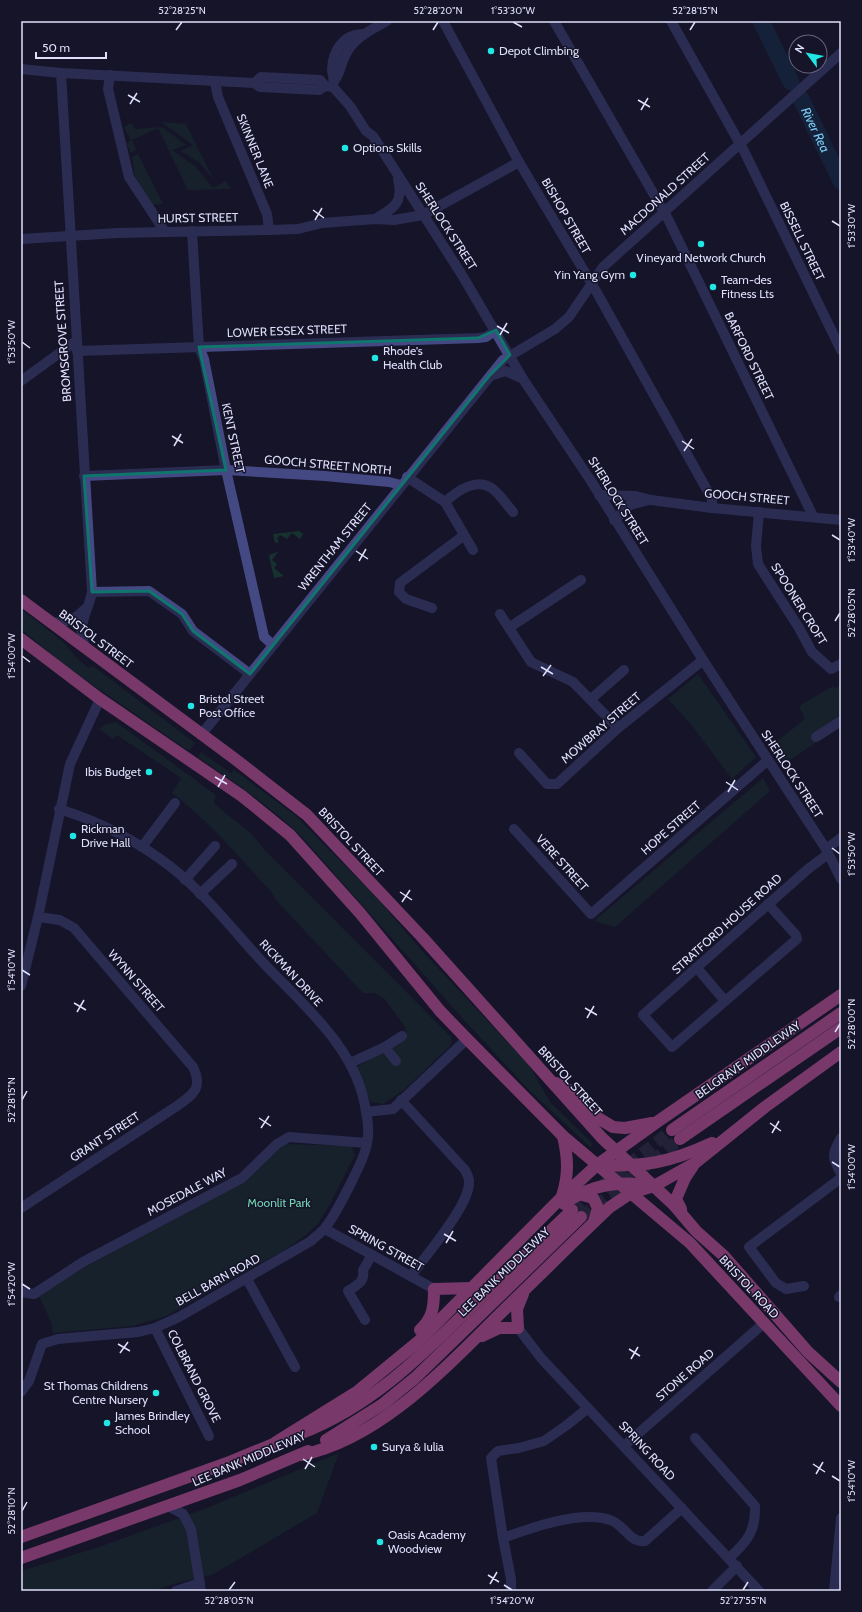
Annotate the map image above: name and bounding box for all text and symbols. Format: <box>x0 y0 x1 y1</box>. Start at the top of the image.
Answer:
text: 52°28'25"N <box>158 4 206 17</box>
text: 52°28'20"N <box>413 4 463 17</box>
text: 1°53'30"W <box>491 4 535 17</box>
text: 52°28'15"N <box>672 4 718 17</box>
scale bar <box>36 34 106 60</box>
north arrow <box>788 34 828 74</box>
text: 50 m <box>42 40 70 55</box>
text: N <box>792 42 808 56</box>
place label: Depot Climbing <box>499 43 580 58</box>
marker: Depot Climbing <box>486 46 496 56</box>
water label: River Rea <box>798 104 834 155</box>
street label: SKINNER LANE <box>234 111 277 190</box>
place label: Options Skills <box>353 140 422 155</box>
marker: Options Skills <box>340 143 350 153</box>
street label: MACDONALD STREET <box>617 149 713 238</box>
street label: BISHOP STREET <box>539 175 594 257</box>
street label: SHERLOCK STREET <box>412 179 481 273</box>
street label: BISSELL STREET <box>777 199 828 283</box>
text: 1°53'30"W <box>845 204 858 248</box>
street label: HURST STREET <box>157 209 239 226</box>
marker: Vineyard Network Church <box>696 239 706 249</box>
place label: Vineyard Network Church <box>636 250 766 265</box>
place label: Yin Yang Gym <box>553 267 625 282</box>
marker: Yin Yang Gym <box>628 270 638 280</box>
place label: Team-des Fitness Lts <box>721 272 774 301</box>
street label: BROMSGROVE STREET <box>51 279 74 402</box>
marker: Team-des Fitness Lts <box>708 282 718 292</box>
street label: BARFORD STREET <box>722 309 778 403</box>
text: 1°53'50"W <box>5 320 18 364</box>
street label: LOWER ESSEX STREET <box>227 321 348 340</box>
place label: Rhode's Health Club <box>383 343 443 372</box>
marker: Rhode's Health Club <box>370 353 380 363</box>
street label: KENT STREET <box>219 401 248 475</box>
street label: GOOCH STREET NORTH <box>264 451 392 478</box>
street label: SHERLOCK STREET <box>585 454 652 548</box>
street label: GOOCH STREET <box>704 485 791 508</box>
street label: WRENTHAM STREET <box>295 499 375 594</box>
text: 1°53'40"W <box>845 517 858 562</box>
street label: SPOONER CROFT <box>768 560 831 648</box>
text: 52°28'05"N <box>845 588 858 638</box>
street label: BRISTOL STREET <box>56 606 137 672</box>
text: 1°54'00"W <box>5 633 18 679</box>
street label: MOWBRAY STREET <box>558 688 644 766</box>
place label: Bristol Street Post Office <box>199 691 264 720</box>
marker: Bristol Street Post Office <box>186 701 196 711</box>
street label: SHERLOCK STREET <box>758 727 827 821</box>
place label: Ibis Budget <box>85 764 141 779</box>
marker: Ibis Budget <box>144 767 154 777</box>
street label: HOPE STREET <box>638 797 704 858</box>
street label: BRISTOL STREET <box>316 804 388 880</box>
place label: Rickman Drive Hall <box>81 821 131 850</box>
marker: Rickman Drive Hall <box>68 831 78 841</box>
street label: VERE STREET <box>533 831 592 894</box>
text: 1°53'50"W <box>845 832 858 876</box>
street label: STRATFORD HOUSE ROAD <box>668 870 785 977</box>
street label: RICKMAN DRIVE <box>257 936 326 1009</box>
street label: WYNN STREET <box>105 946 168 1016</box>
text: 1°54'10"W <box>5 949 18 991</box>
text: 52°28'00"N <box>845 999 858 1049</box>
street label: BELGRAVE MIDDLEWAY <box>692 1017 804 1102</box>
street label: BRISTOL STREET <box>535 1043 606 1119</box>
text: 52°28'15"N <box>5 1077 18 1123</box>
street label: GRANT STREET <box>67 1108 143 1165</box>
text: 1°54'00"W <box>845 1144 858 1190</box>
street label: MOSEDALE WAY <box>144 1164 229 1219</box>
park label: Moonlit Park <box>247 1195 311 1210</box>
street label: SPRING STREET <box>346 1221 427 1275</box>
street label: LEE BANK MIDDLEWAY <box>455 1224 553 1319</box>
street label: BELL BARN ROAD <box>173 1250 263 1309</box>
street label: BRISTOL ROAD <box>716 1252 783 1322</box>
text: 1°54'20"W <box>5 1262 18 1306</box>
street label: COLBRAND GROVE <box>164 1327 225 1425</box>
street label: STONE ROAD <box>652 1345 717 1404</box>
place label: St Thomas Childrens Centre Nursery <box>44 1378 148 1407</box>
marker: St Thomas Childrens Centre Nursery <box>151 1388 161 1398</box>
place label: James Brindley School <box>114 1408 190 1437</box>
marker: James Brindley School <box>102 1418 112 1428</box>
street label: SPRING ROAD <box>616 1418 679 1484</box>
street label: LEE BANK MIDDLEWAY <box>190 1428 308 1489</box>
place label: Surya & Iulia <box>382 1439 444 1454</box>
marker: Surya & Iulia <box>369 1442 379 1452</box>
text: 1°54'10"W <box>845 1460 858 1502</box>
text: 52°28'10"N <box>5 1487 18 1535</box>
place label: Oasis Academy Woodview <box>388 1527 466 1556</box>
marker: Oasis Academy Woodview <box>375 1537 385 1547</box>
text: 52°28'05"N <box>204 1594 254 1607</box>
text: 1°54'20"W <box>490 1594 534 1607</box>
text: 52°27'55"N <box>720 1594 766 1607</box>

